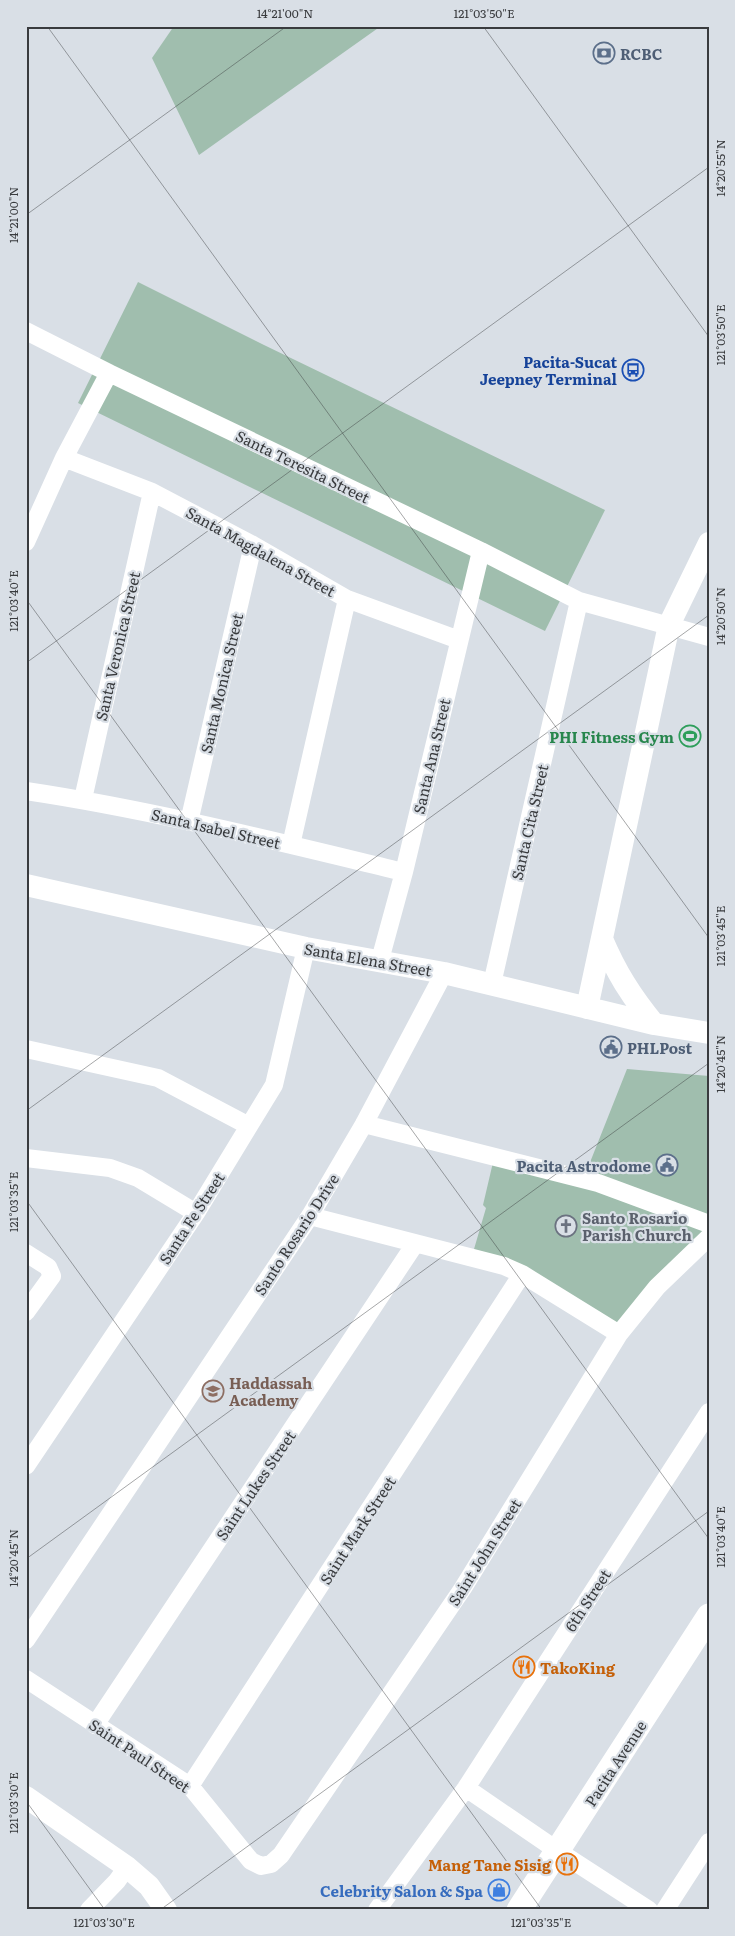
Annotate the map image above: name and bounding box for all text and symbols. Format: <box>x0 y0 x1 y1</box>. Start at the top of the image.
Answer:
text: 14°21'00"N <box>257 4 313 22</box>
text: 121°03'50"E <box>453 4 515 22</box>
bank icon: RCBC <box>592 41 616 65</box>
place label: RCBC <box>620 42 662 65</box>
text: 14°20'55"N <box>711 139 729 197</box>
text: 14°21'00"N <box>4 187 22 243</box>
text: 121°03'50"E <box>711 304 729 366</box>
place label: Pacita-Sucat Jeepney Terminal <box>480 350 618 390</box>
bus stop icon: Pacita-Sucat Jeepney Terminal <box>621 358 645 382</box>
street label: Santa Teresita Street <box>232 424 374 508</box>
street label: Santa Magdalena Street <box>182 500 340 602</box>
street label: Santa Veronica Street <box>89 569 145 723</box>
text: 121°03'40"E <box>4 570 22 632</box>
text: 14°20'50"N <box>711 587 729 645</box>
street label: Santa Monica Street <box>194 611 248 755</box>
street label: Santa Ana Street <box>407 696 455 816</box>
sports icon: PHI Fitness Gym <box>678 724 702 748</box>
place label: PHI Fitness Gym <box>549 725 674 748</box>
street label: Santa Cita Street <box>505 762 553 882</box>
street label: Santa Isabel Street <box>149 802 283 854</box>
text: 121°03'45"E <box>711 905 729 966</box>
street label: Santa Elena Street <box>302 936 434 982</box>
public building icon: PHLPost <box>599 1035 623 1059</box>
text: 14°20'45"N <box>711 1035 729 1093</box>
place label: PHLPost <box>627 1036 692 1059</box>
public building icon: Pacita Astrodome <box>655 1153 679 1177</box>
place label: Pacita Astrodome <box>517 1154 652 1177</box>
street label: Santa Fe Street <box>153 1167 229 1269</box>
street label: Santo Rosario Drive <box>248 1168 344 1299</box>
text: 121°03'35"E <box>4 1171 22 1232</box>
place label: Santo Rosario Parish Church <box>582 1206 692 1246</box>
church icon: Santo Rosario Parish Church <box>554 1214 578 1238</box>
place label: Haddassah Academy <box>229 1371 312 1411</box>
school or university icon: Haddassah Academy <box>201 1379 225 1403</box>
street label: Saint Lukes Street <box>210 1425 300 1545</box>
street label: Saint Mark Street <box>313 1471 401 1589</box>
street label: Saint John Street <box>442 1494 526 1610</box>
text: 121°03'40"E <box>711 1506 729 1568</box>
text: 14°20'45"N <box>4 1529 22 1587</box>
street label: 6th Street <box>558 1564 616 1636</box>
restaurant icon: TakoKing <box>512 1655 536 1679</box>
place label: TakoKing <box>540 1656 616 1679</box>
street label: Saint Paul Street <box>85 1713 195 1797</box>
street label: Pacita Avenue <box>578 1715 652 1811</box>
text: 121°03'30"E <box>4 1772 22 1834</box>
restaurant icon: Mang Tane Sisig <box>555 1852 579 1876</box>
place label: Mang Tane Sisig <box>428 1853 552 1876</box>
shop icon: Celebrity Salon & Spa <box>487 1878 511 1902</box>
place label: Celebrity Salon & Spa <box>320 1879 483 1902</box>
text: 121°03'30"E <box>73 1913 135 1931</box>
text: 121°03'35"E <box>511 1913 572 1931</box>

